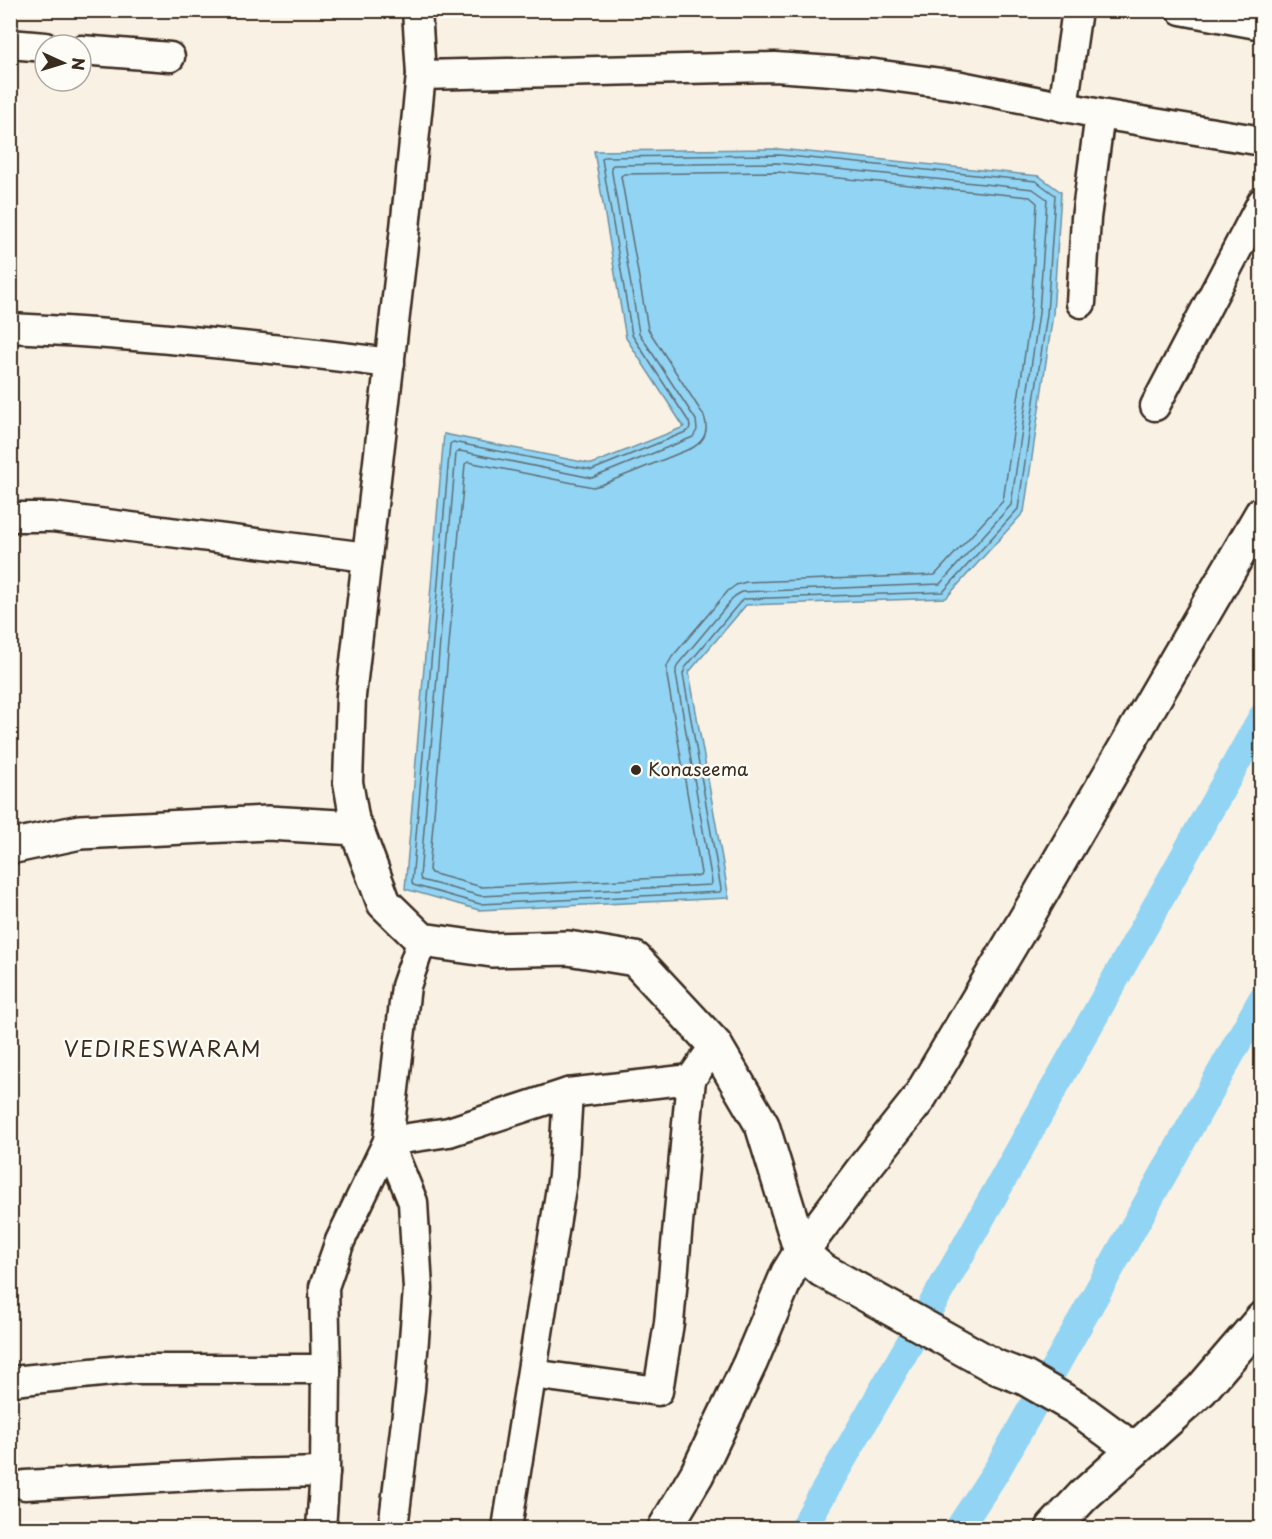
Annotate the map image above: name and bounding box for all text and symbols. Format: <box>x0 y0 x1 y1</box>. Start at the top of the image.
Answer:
north arrow <box>33 33 93 93</box>
text: N <box>67 57 91 71</box>
place label: Konaseema <box>648 755 749 782</box>
marker: Konaseema <box>629 763 643 777</box>
district label: VEDIRESWARAM <box>64 1032 262 1064</box>

